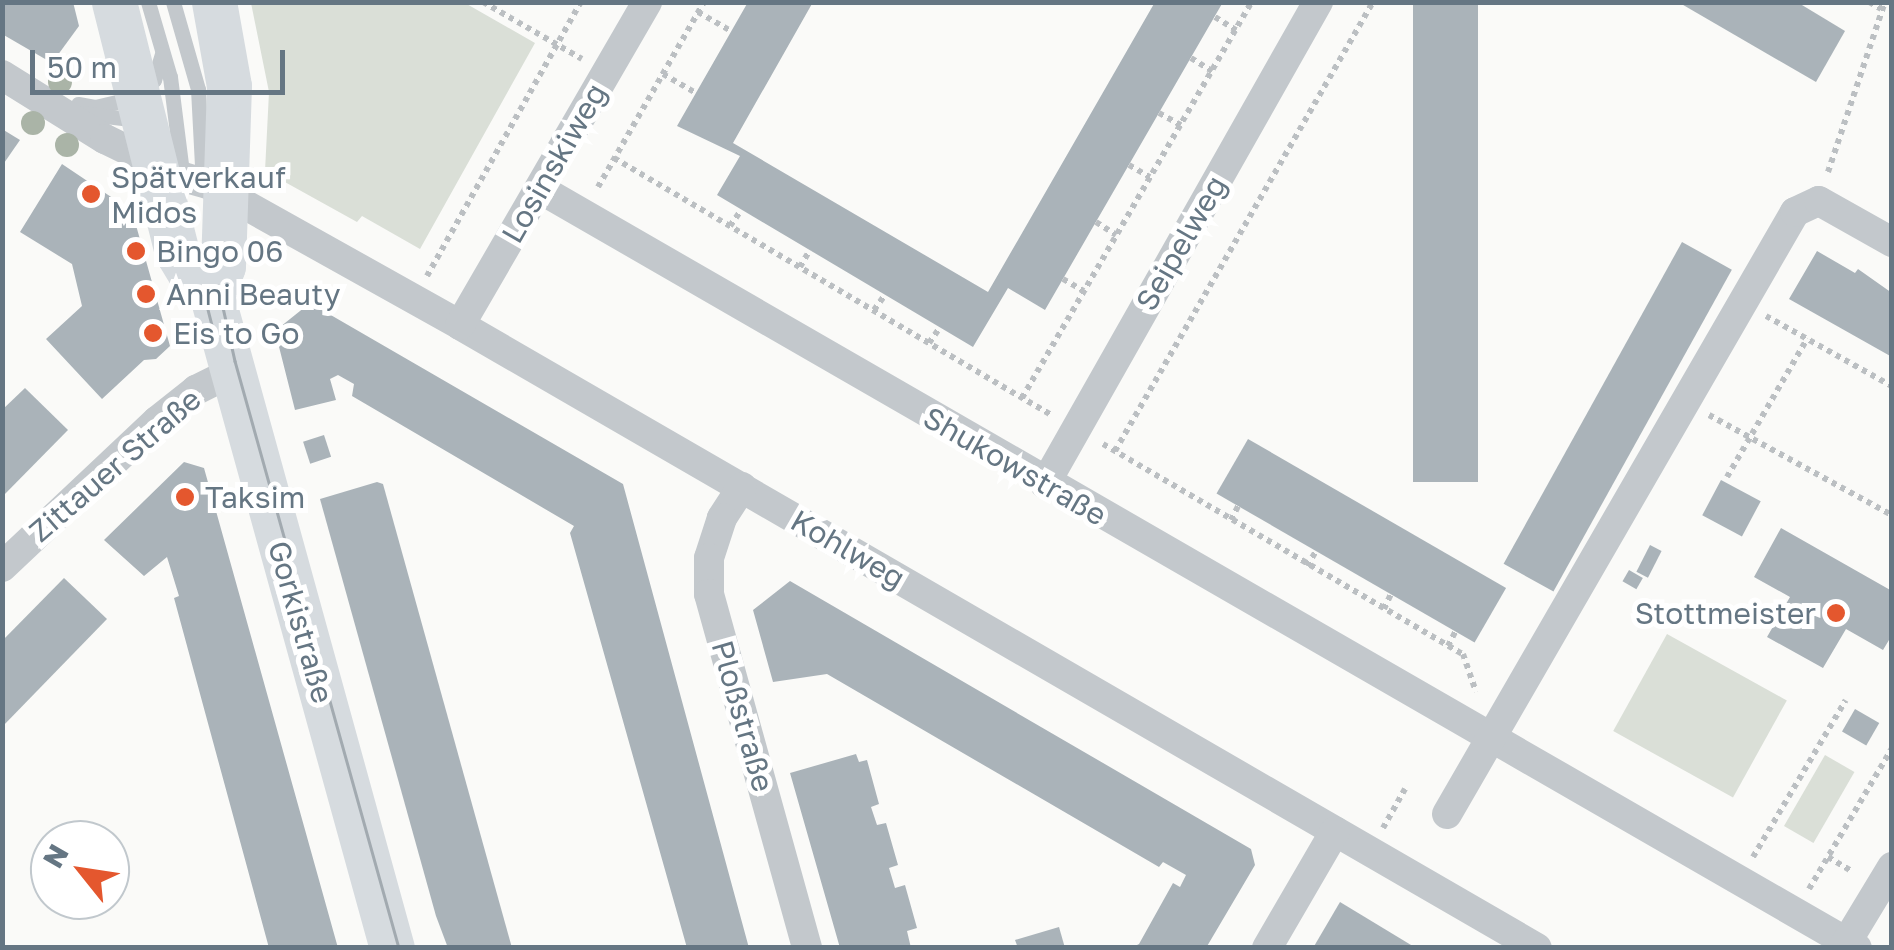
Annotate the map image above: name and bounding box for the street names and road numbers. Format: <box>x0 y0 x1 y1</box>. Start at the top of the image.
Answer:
street label: Losinskiweg <box>494 77 614 249</box>
street label: Seipelweg <box>1128 169 1234 317</box>
street label: Zittauer Straße <box>22 381 208 549</box>
street label: Shukowstraße <box>917 399 1113 533</box>
street label: Kohlweg <box>785 502 911 596</box>
street label: Gorkistraße <box>261 537 341 707</box>
street label: Ploßstraße <box>704 636 782 796</box>

